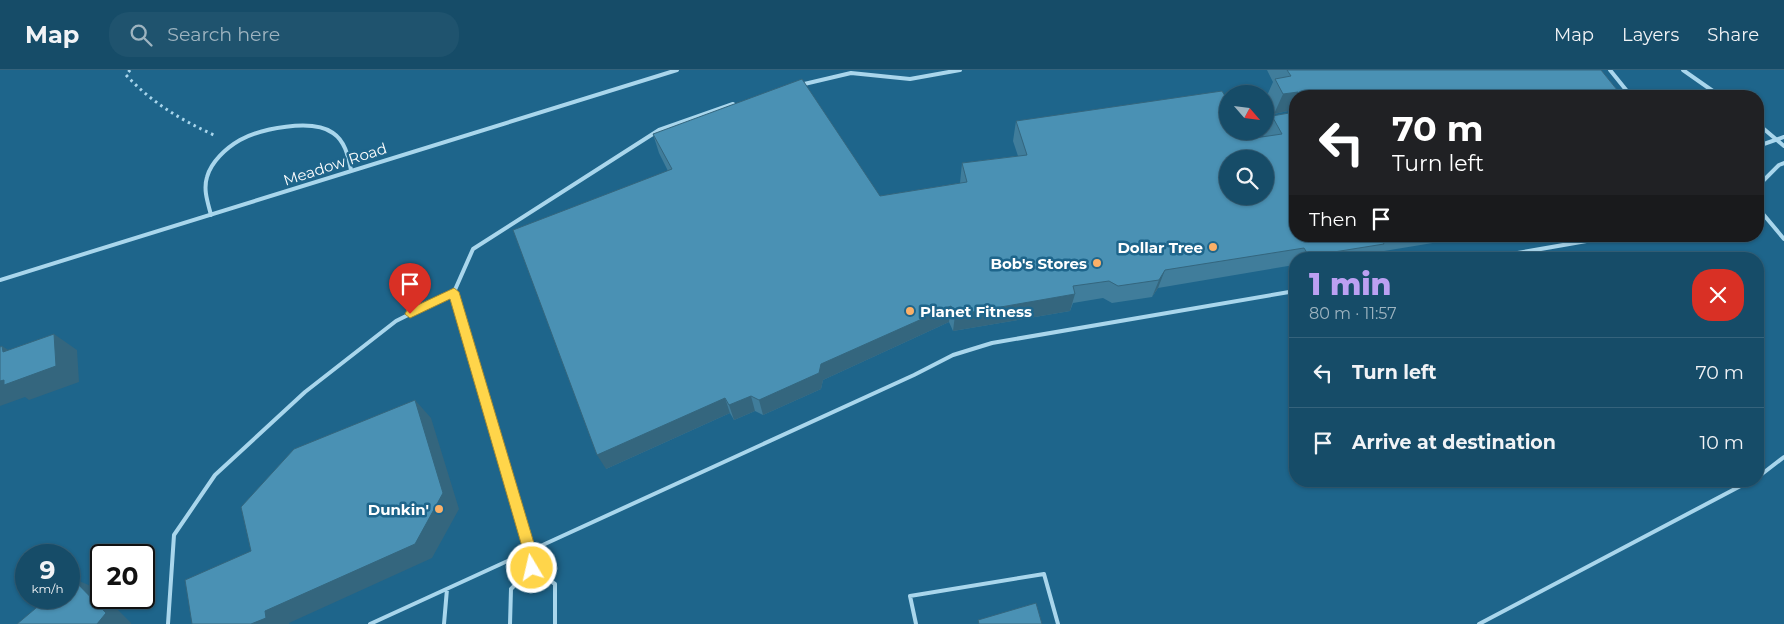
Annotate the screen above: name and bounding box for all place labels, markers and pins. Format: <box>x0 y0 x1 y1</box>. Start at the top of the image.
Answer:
place label: Dollar Tree <box>1117 238 1203 257</box>
marker: Dollar Tree <box>1207 241 1219 253</box>
place label: Bob's Stores <box>990 254 1087 273</box>
marker: Bob's Stores <box>1091 257 1103 269</box>
pin <box>389 263 431 314</box>
place label: Planet Fitness <box>920 302 1032 321</box>
marker: Planet Fitness <box>904 305 916 317</box>
place label: Dunkin' <box>368 500 429 519</box>
marker: Dunkin' <box>433 503 445 515</box>

